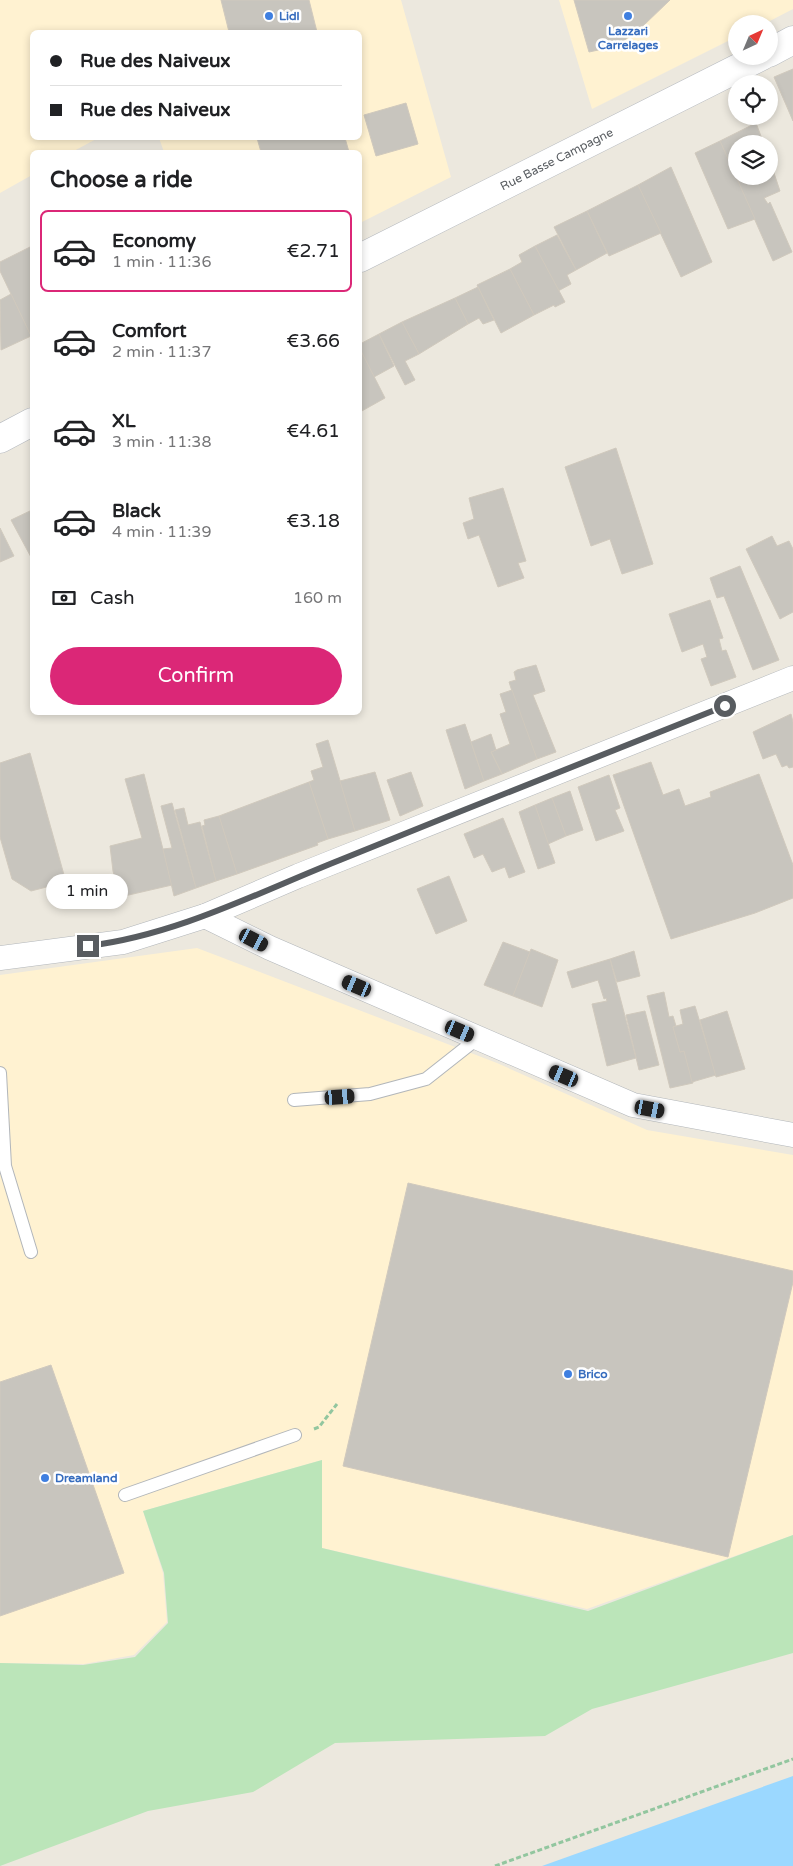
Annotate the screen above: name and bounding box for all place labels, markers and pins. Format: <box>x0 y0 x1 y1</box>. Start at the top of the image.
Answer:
place label: Lidl <box>279 9 299 23</box>
marker: Lidl <box>263 10 275 22</box>
marker: Lazzari Carrelages <box>622 10 634 22</box>
place label: Lazzari Carrelages <box>598 24 659 53</box>
place label: Brico <box>578 1367 607 1381</box>
marker: Brico <box>562 1368 574 1380</box>
place label: Dreamland <box>55 1471 118 1485</box>
marker: Dreamland <box>39 1472 51 1484</box>

